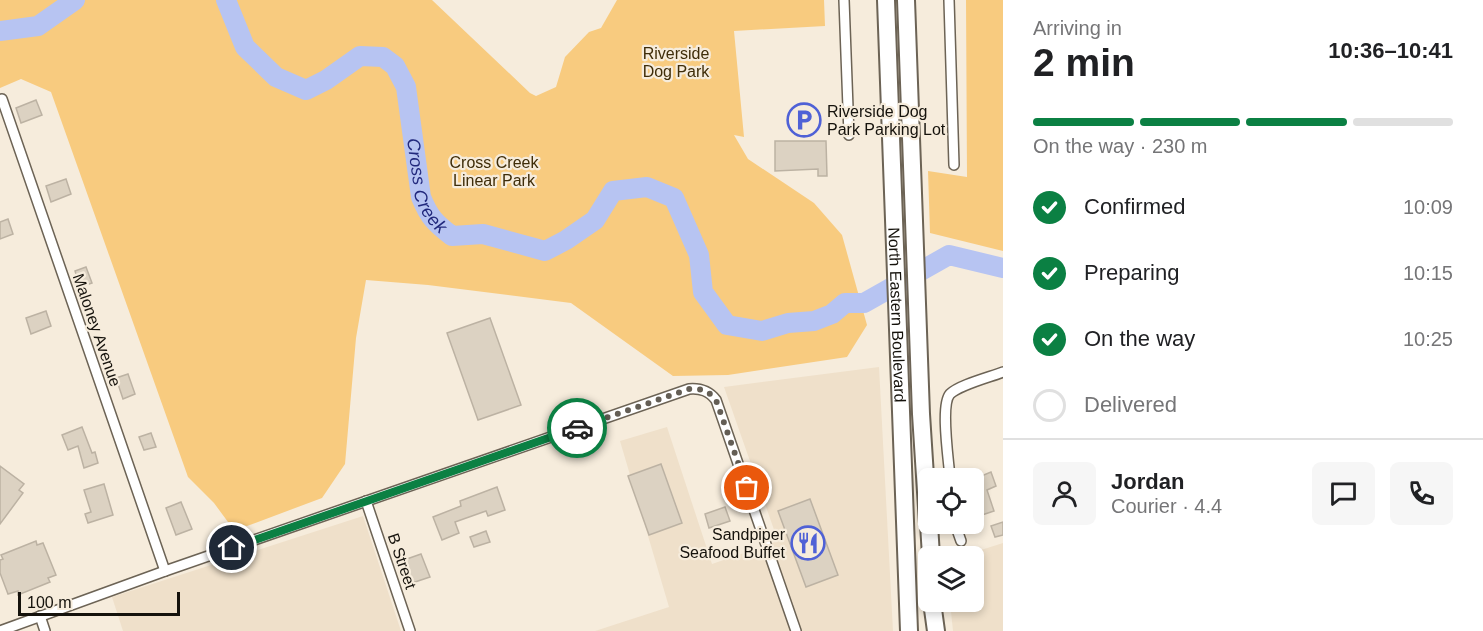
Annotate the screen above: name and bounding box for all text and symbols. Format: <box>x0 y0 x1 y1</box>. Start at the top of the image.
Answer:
text: Arriving in <box>1033 17 1122 39</box>
text: 10:36–10:41 <box>1328 38 1453 63</box>
text: 2 min <box>1033 41 1135 84</box>
park label: Riverside Dog Park <box>643 45 710 80</box>
parking icon: Riverside Dog Park Parking Lot <box>786 102 822 138</box>
place label: Riverside Dog Park Parking Lot <box>827 103 946 138</box>
text: On the way · 230 m <box>1033 135 1208 157</box>
water label: Cross Creek <box>403 137 452 238</box>
park label: Cross Creek Linear Park <box>450 154 539 189</box>
icon: check <box>1033 191 1066 224</box>
text: Confirmed <box>1084 194 1185 219</box>
text: 10:09 <box>1403 196 1453 218</box>
street label: North Eastern Boulevard <box>886 227 909 403</box>
icon: check <box>1033 257 1066 290</box>
text: Preparing <box>1084 260 1179 285</box>
text: 10:15 <box>1403 262 1453 284</box>
street label: Maloney Avenue <box>70 271 124 389</box>
icon: check <box>1033 323 1066 356</box>
text: On the way <box>1084 326 1195 351</box>
text: 10:25 <box>1403 328 1453 350</box>
text: Delivered <box>1084 392 1177 417</box>
courier <box>547 398 607 458</box>
icon: car <box>561 412 594 445</box>
pin <box>721 462 772 513</box>
button: person <box>1033 462 1096 525</box>
button: chat <box>1312 462 1375 525</box>
button: phone <box>1390 462 1453 525</box>
map controls <box>918 468 984 612</box>
button: locate <box>918 468 984 534</box>
text: Jordan <box>1111 469 1184 494</box>
icon: bag <box>730 471 763 504</box>
text: Courier · 4.4 <box>1111 495 1222 517</box>
pin <box>206 522 257 573</box>
restaurant icon: Sandpiper Seafood Buffet <box>790 525 826 561</box>
place label: Sandpiper Seafood Buffet <box>679 526 786 561</box>
icon: home <box>215 531 248 564</box>
street label: B Street <box>385 531 420 592</box>
button: layers <box>918 546 984 612</box>
scale bar <box>18 589 180 616</box>
text: 100 m <box>27 594 71 611</box>

